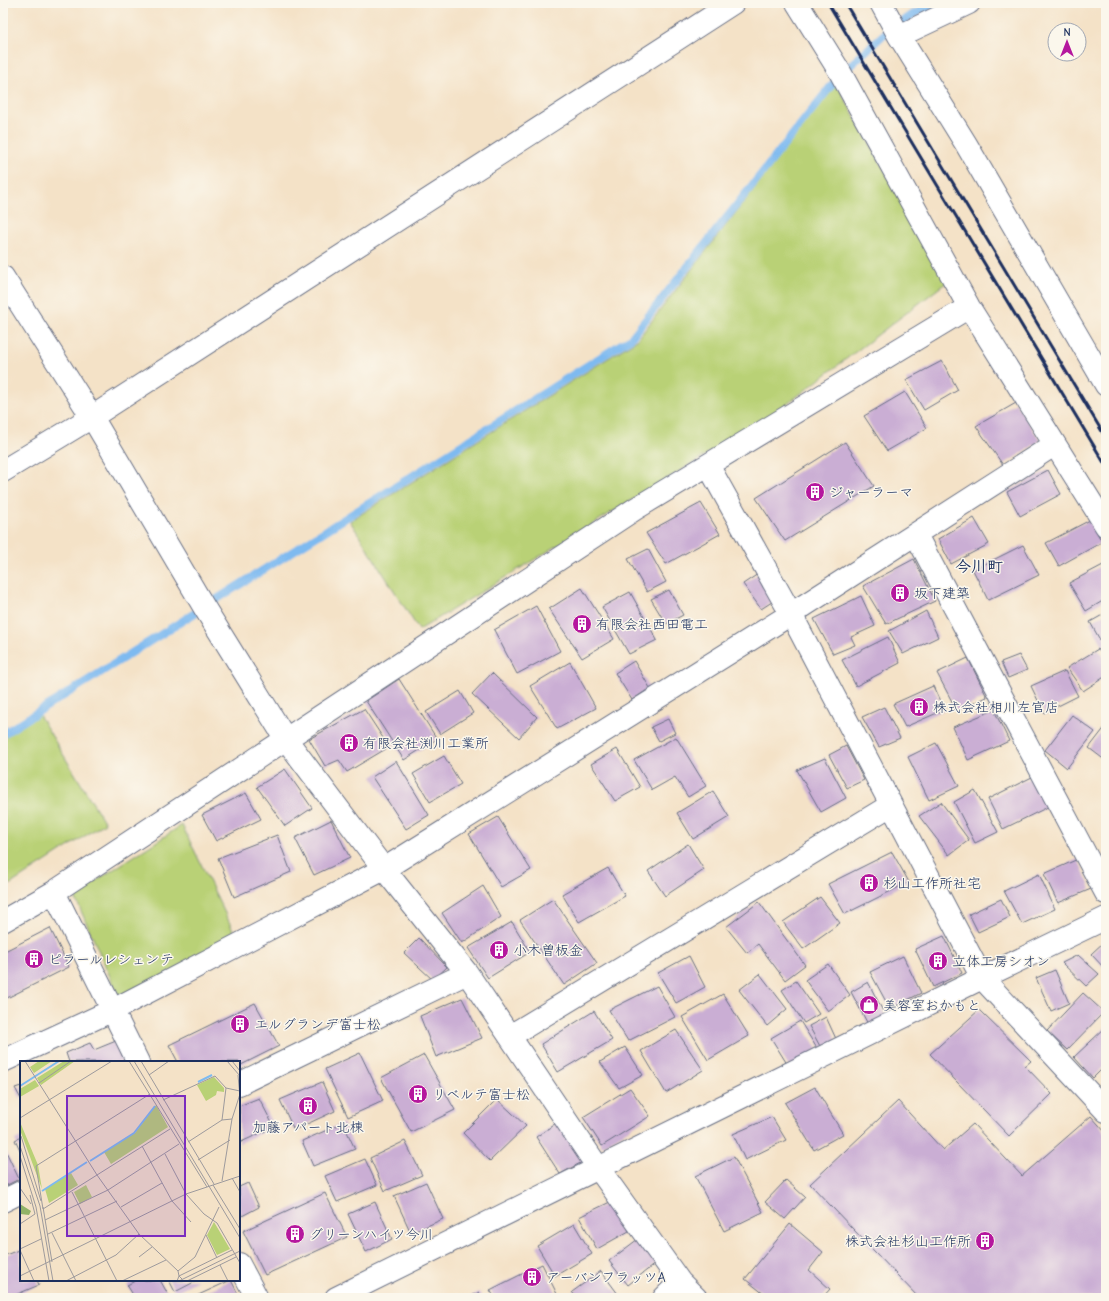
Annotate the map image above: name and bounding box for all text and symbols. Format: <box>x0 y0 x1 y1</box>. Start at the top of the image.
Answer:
north arrow <box>1047 22 1087 62</box>
text: N <box>1063 26 1071 39</box>
building icon: ジャーラーマ <box>804 481 826 503</box>
place label: ジャーラーマ <box>829 484 913 501</box>
district label: 今川町 <box>955 558 1003 576</box>
building icon: 坂下建築 <box>889 582 911 604</box>
place label: 坂下建築 <box>914 585 970 602</box>
building icon: 有限会社西田電工 <box>571 613 593 635</box>
place label: 有限会社西田電工 <box>596 616 708 633</box>
building icon: 株式会社相川左官店 <box>908 696 930 718</box>
place label: 株式会社相川左官店 <box>933 699 1059 716</box>
building icon: 有限会社渕川工業所 <box>338 732 360 754</box>
place label: 有限会社渕川工業所 <box>363 735 489 752</box>
building icon: 杉山工作所社宅 <box>858 872 880 894</box>
place label: 杉山工作所社宅 <box>883 875 981 892</box>
building icon: 小木曽板金 <box>488 939 510 961</box>
place label: 小木曽板金 <box>513 942 583 959</box>
building icon: ピラールレシェンテ <box>23 948 45 970</box>
building icon: 立体工房シオン <box>927 950 949 972</box>
place label: ピラールレシェンテ <box>48 951 174 968</box>
place label: 立体工房シオン <box>952 953 1050 970</box>
shop icon: 美容室おかもと <box>858 994 880 1016</box>
place label: 美容室おかもと <box>883 997 981 1014</box>
building icon: エルグランデ富士松 <box>229 1013 251 1035</box>
place label: エルグランデ富士松 <box>254 1016 381 1033</box>
inset map <box>20 1061 240 1281</box>
building icon: リベルテ富士松 <box>407 1083 429 1105</box>
place label: リベルテ富士松 <box>432 1086 530 1103</box>
building icon: 加藤アパート北棟 <box>297 1095 319 1117</box>
place label: 加藤アパート北棟 <box>252 1119 365 1136</box>
building icon: グリーンハイツ今川 <box>284 1223 306 1245</box>
place label: グリーンハイツ今川 <box>309 1226 434 1243</box>
building icon: 株式会社杉山工作所 <box>974 1230 996 1252</box>
place label: 株式会社杉山工作所 <box>845 1233 971 1250</box>
building icon: アーバンフラッツA <box>521 1266 543 1288</box>
place label: アーバンフラッツA <box>546 1269 666 1286</box>

